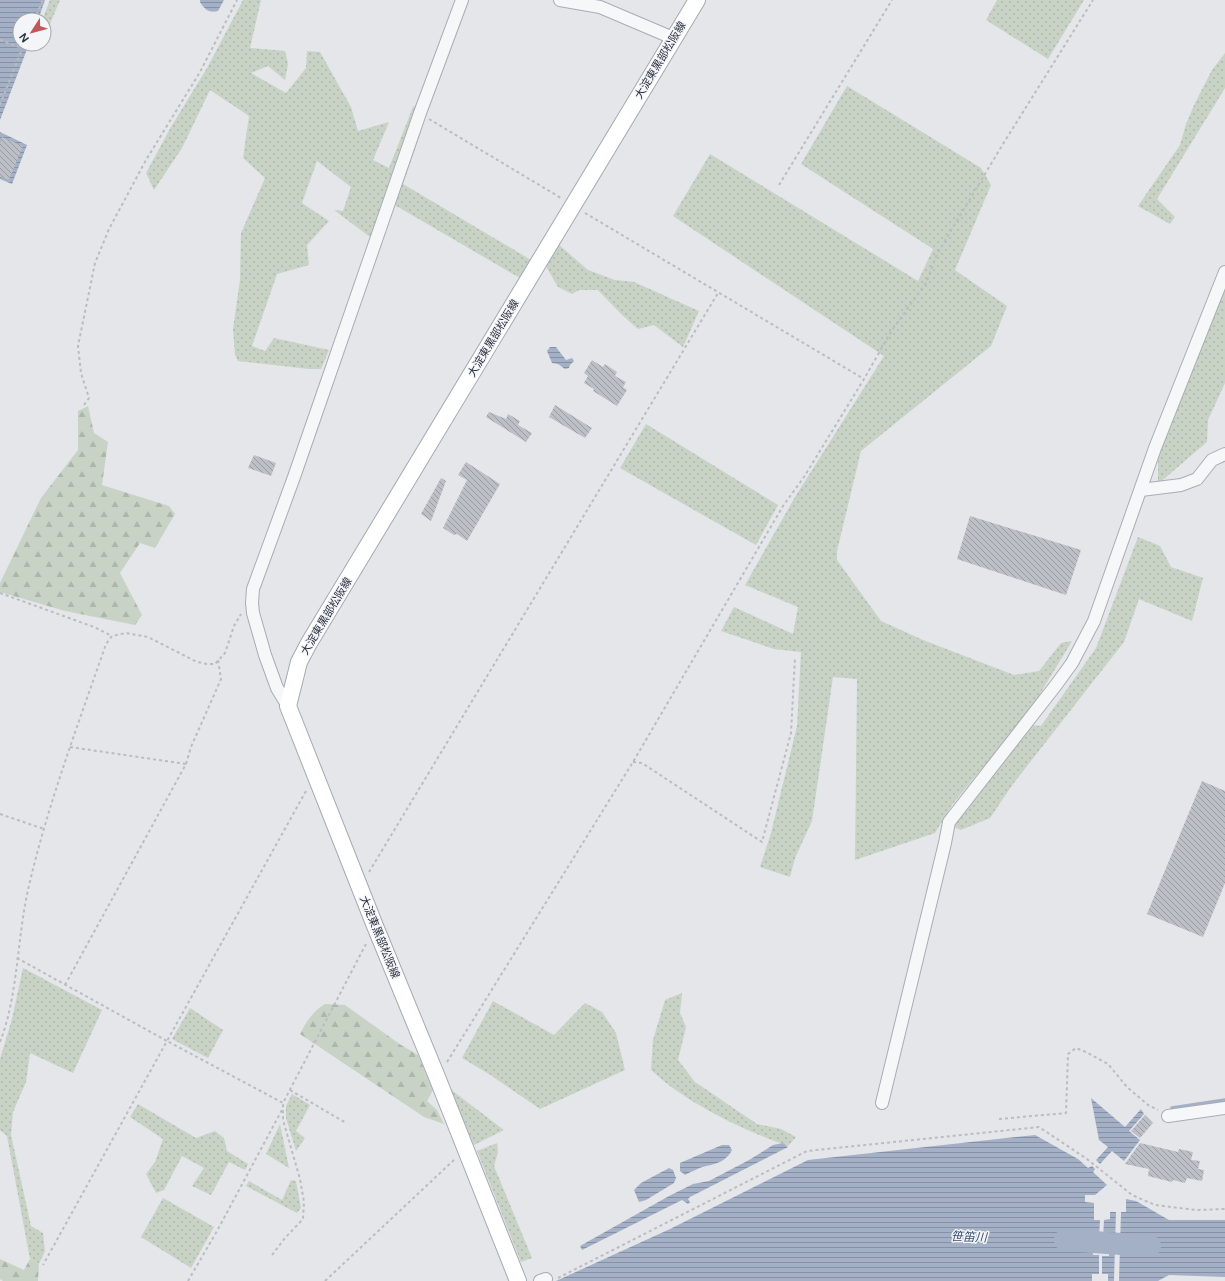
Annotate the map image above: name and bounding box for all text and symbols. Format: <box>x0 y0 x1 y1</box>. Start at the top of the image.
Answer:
north arrow <box>12 12 52 52</box>
street label: 大淀東黒部松阪線 <box>631 19 689 101</box>
text: N <box>16 31 32 45</box>
street label: 大淀東黒部松阪線 <box>464 297 522 379</box>
street label: 大淀東黒部松阪線 <box>297 575 355 657</box>
street label: 大淀東黒部松阪線 <box>357 894 403 980</box>
water label: 笹笛川 <box>951 1228 989 1246</box>

